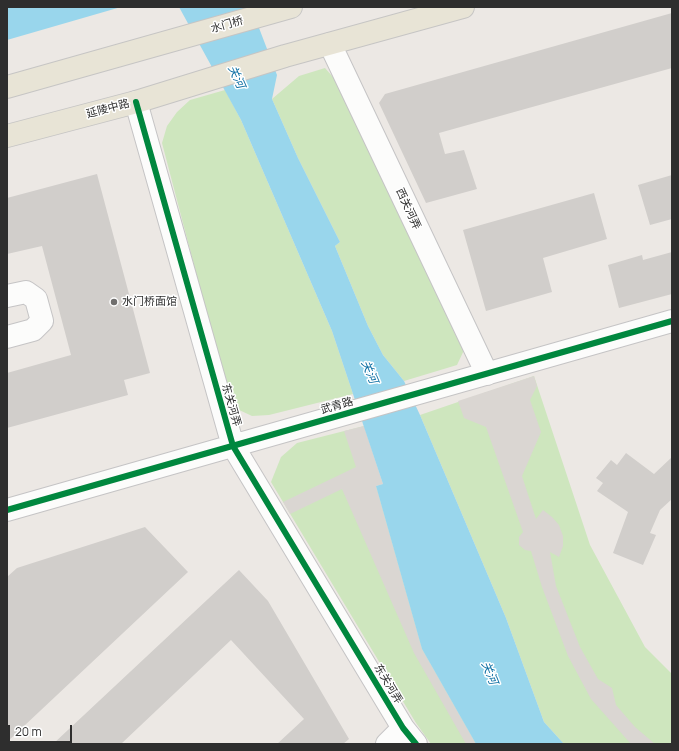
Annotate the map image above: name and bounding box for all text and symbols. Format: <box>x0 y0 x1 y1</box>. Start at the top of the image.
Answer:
street label: 水门桥 <box>209 14 245 36</box>
water label: 关河 <box>225 63 247 91</box>
street label: 延陵中路 <box>85 97 131 121</box>
street label: 西关河弄 <box>393 186 423 232</box>
place label: 水门桥面馆 <box>122 295 177 309</box>
marker: 水门桥面馆 <box>109 297 119 307</box>
water label: 关河 <box>358 358 380 386</box>
street label: 东关河弄 <box>219 382 243 428</box>
street label: 武青路 <box>319 395 355 417</box>
water label: 关河 <box>478 659 500 687</box>
street label: 东关河弄 <box>371 662 405 706</box>
scale bar <box>10 717 74 743</box>
text: 20 m <box>15 723 42 740</box>

